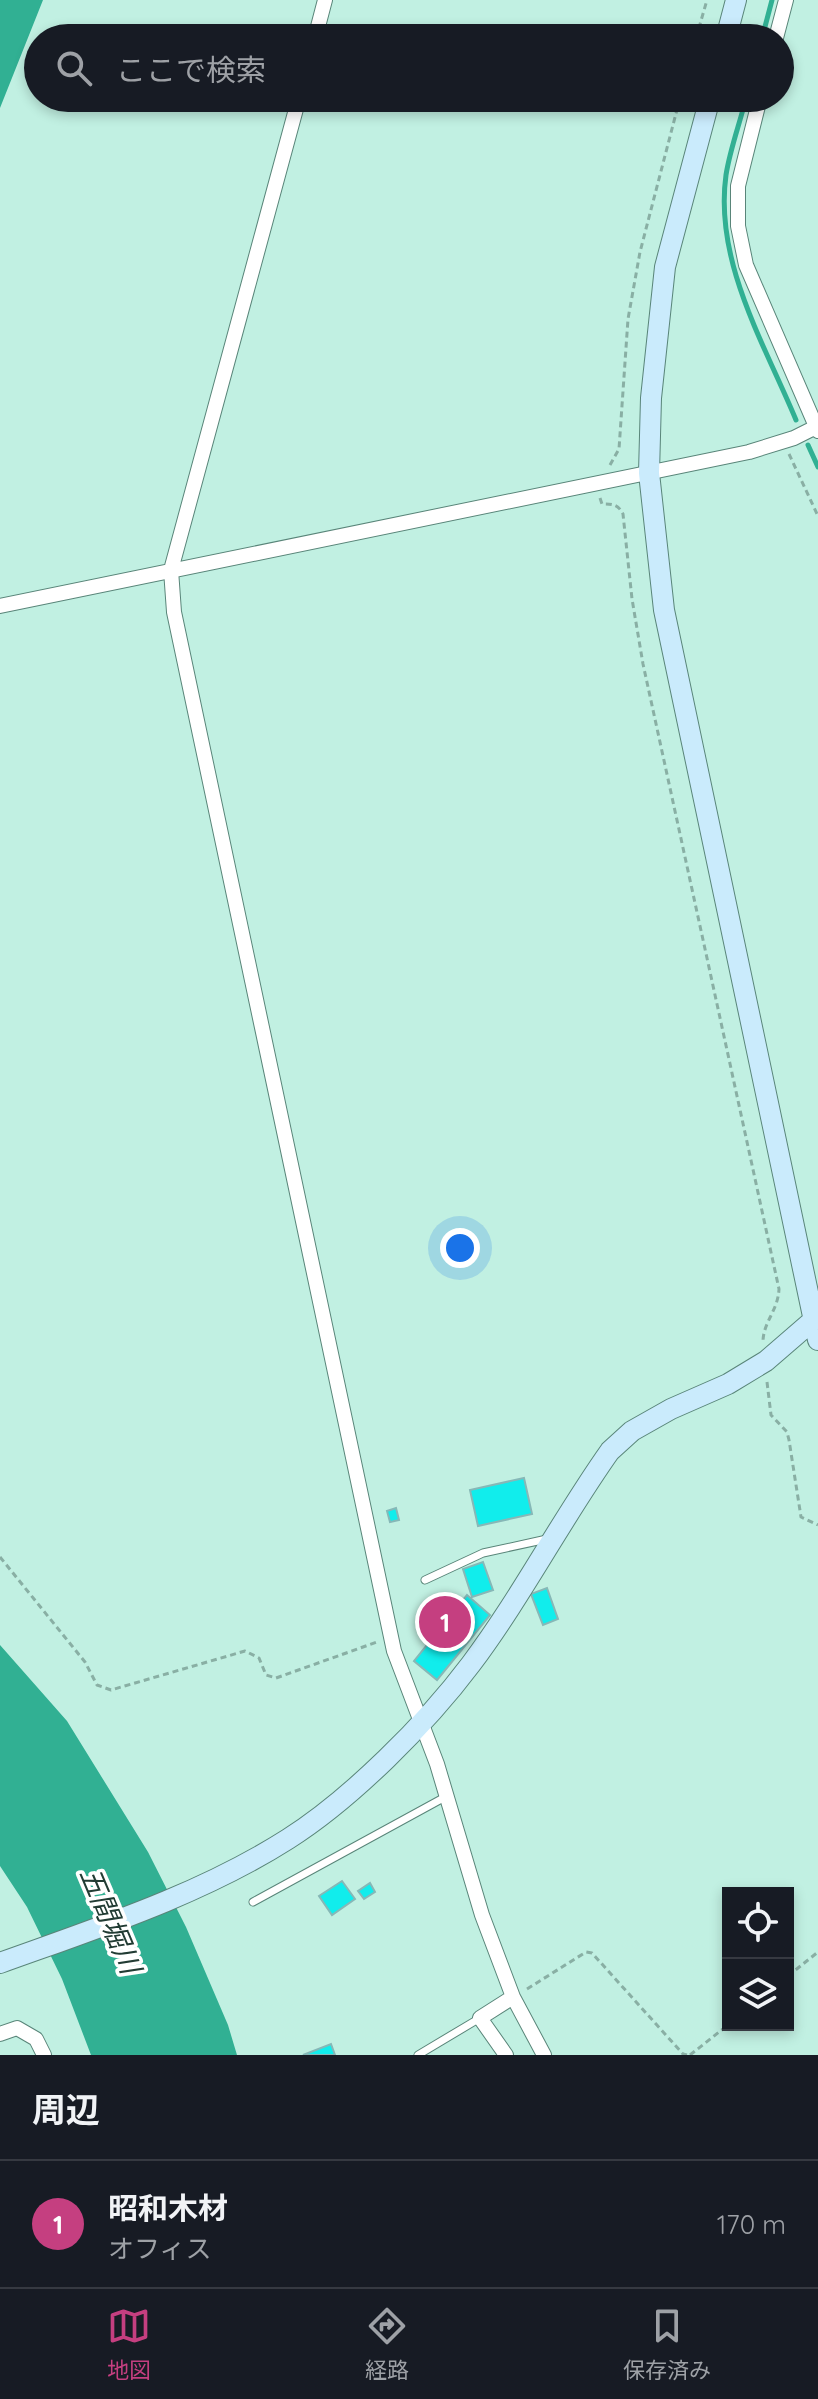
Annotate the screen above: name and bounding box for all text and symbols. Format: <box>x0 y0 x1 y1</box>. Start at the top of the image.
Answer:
search box <box>24 24 794 112</box>
icon: search <box>52 46 96 90</box>
text: ここで検索 <box>116 51 266 89</box>
your location <box>440 1228 480 1268</box>
pin: 1 <box>419 1592 471 1652</box>
water label: 五間堀川 <box>73 1862 150 1981</box>
map controls <box>722 1887 794 2031</box>
button: locate <box>722 1887 794 1959</box>
button: layers <box>722 1959 794 2031</box>
text: 周辺 <box>32 2088 100 2131</box>
text: 昭和木材 <box>108 2189 228 2227</box>
text: 1 <box>53 2208 63 2241</box>
text: 170 m <box>717 2208 786 2241</box>
text: オフィス <box>108 2232 211 2265</box>
tab: 地図 <box>107 2304 151 2384</box>
tab: 経路 <box>365 2304 409 2384</box>
tab: 保存済み <box>623 2304 711 2384</box>

